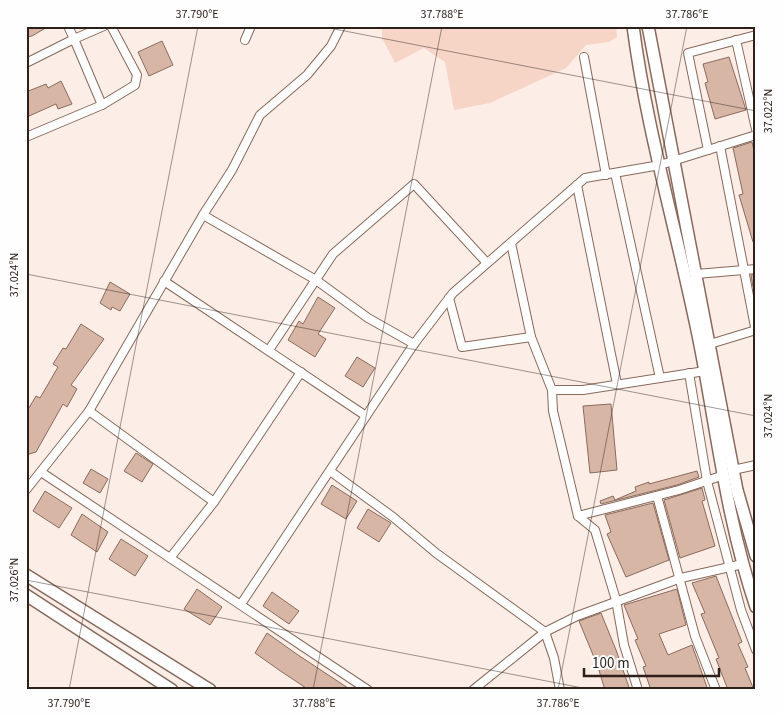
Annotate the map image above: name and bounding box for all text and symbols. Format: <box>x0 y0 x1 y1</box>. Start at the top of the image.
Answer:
text: 37.790°E <box>175 6 219 23</box>
text: 37.788°E <box>420 6 464 23</box>
text: 37.786°E <box>665 6 709 23</box>
text: 37.022°N <box>760 89 777 133</box>
text: 37.024°N <box>6 253 23 297</box>
text: 37.024°N <box>760 394 777 438</box>
text: 37.026°N <box>6 558 23 602</box>
scale bar <box>584 646 720 678</box>
text: 100 m <box>592 653 630 674</box>
text: 37.790°E <box>47 695 91 712</box>
text: 37.788°E <box>292 695 336 712</box>
text: 37.786°E <box>536 695 580 712</box>

